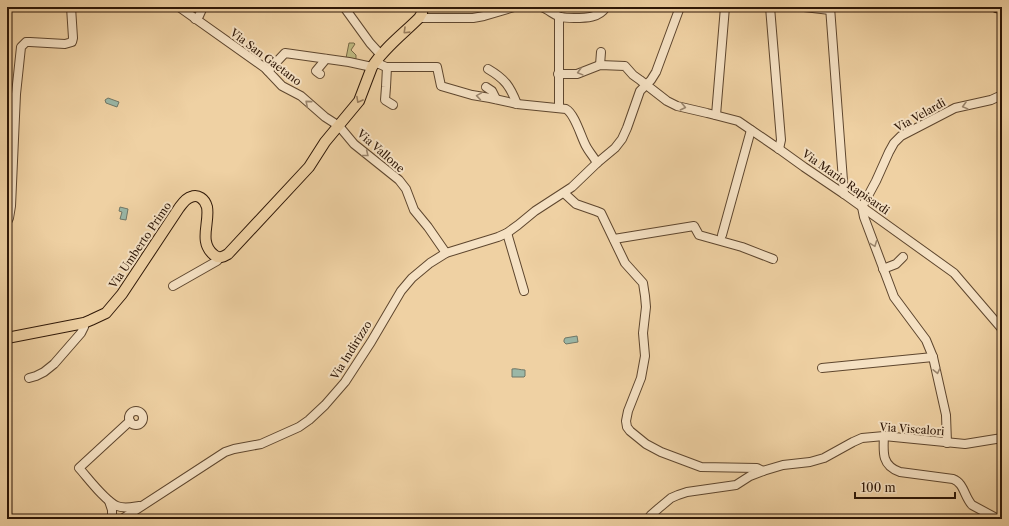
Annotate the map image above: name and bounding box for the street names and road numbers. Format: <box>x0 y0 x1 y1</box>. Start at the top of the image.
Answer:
street label: Via San Gaetano <box>227 25 305 89</box>
street label: Via Velardi <box>891 95 949 135</box>
street label: Via Vallone <box>354 126 408 175</box>
street label: Via Mario Rapisardi <box>799 146 893 218</box>
street label: Via Umberto Primo <box>105 199 174 292</box>
street label: Via Indirizzo <box>327 318 375 383</box>
street label: Via Viscalori <box>878 420 946 438</box>

